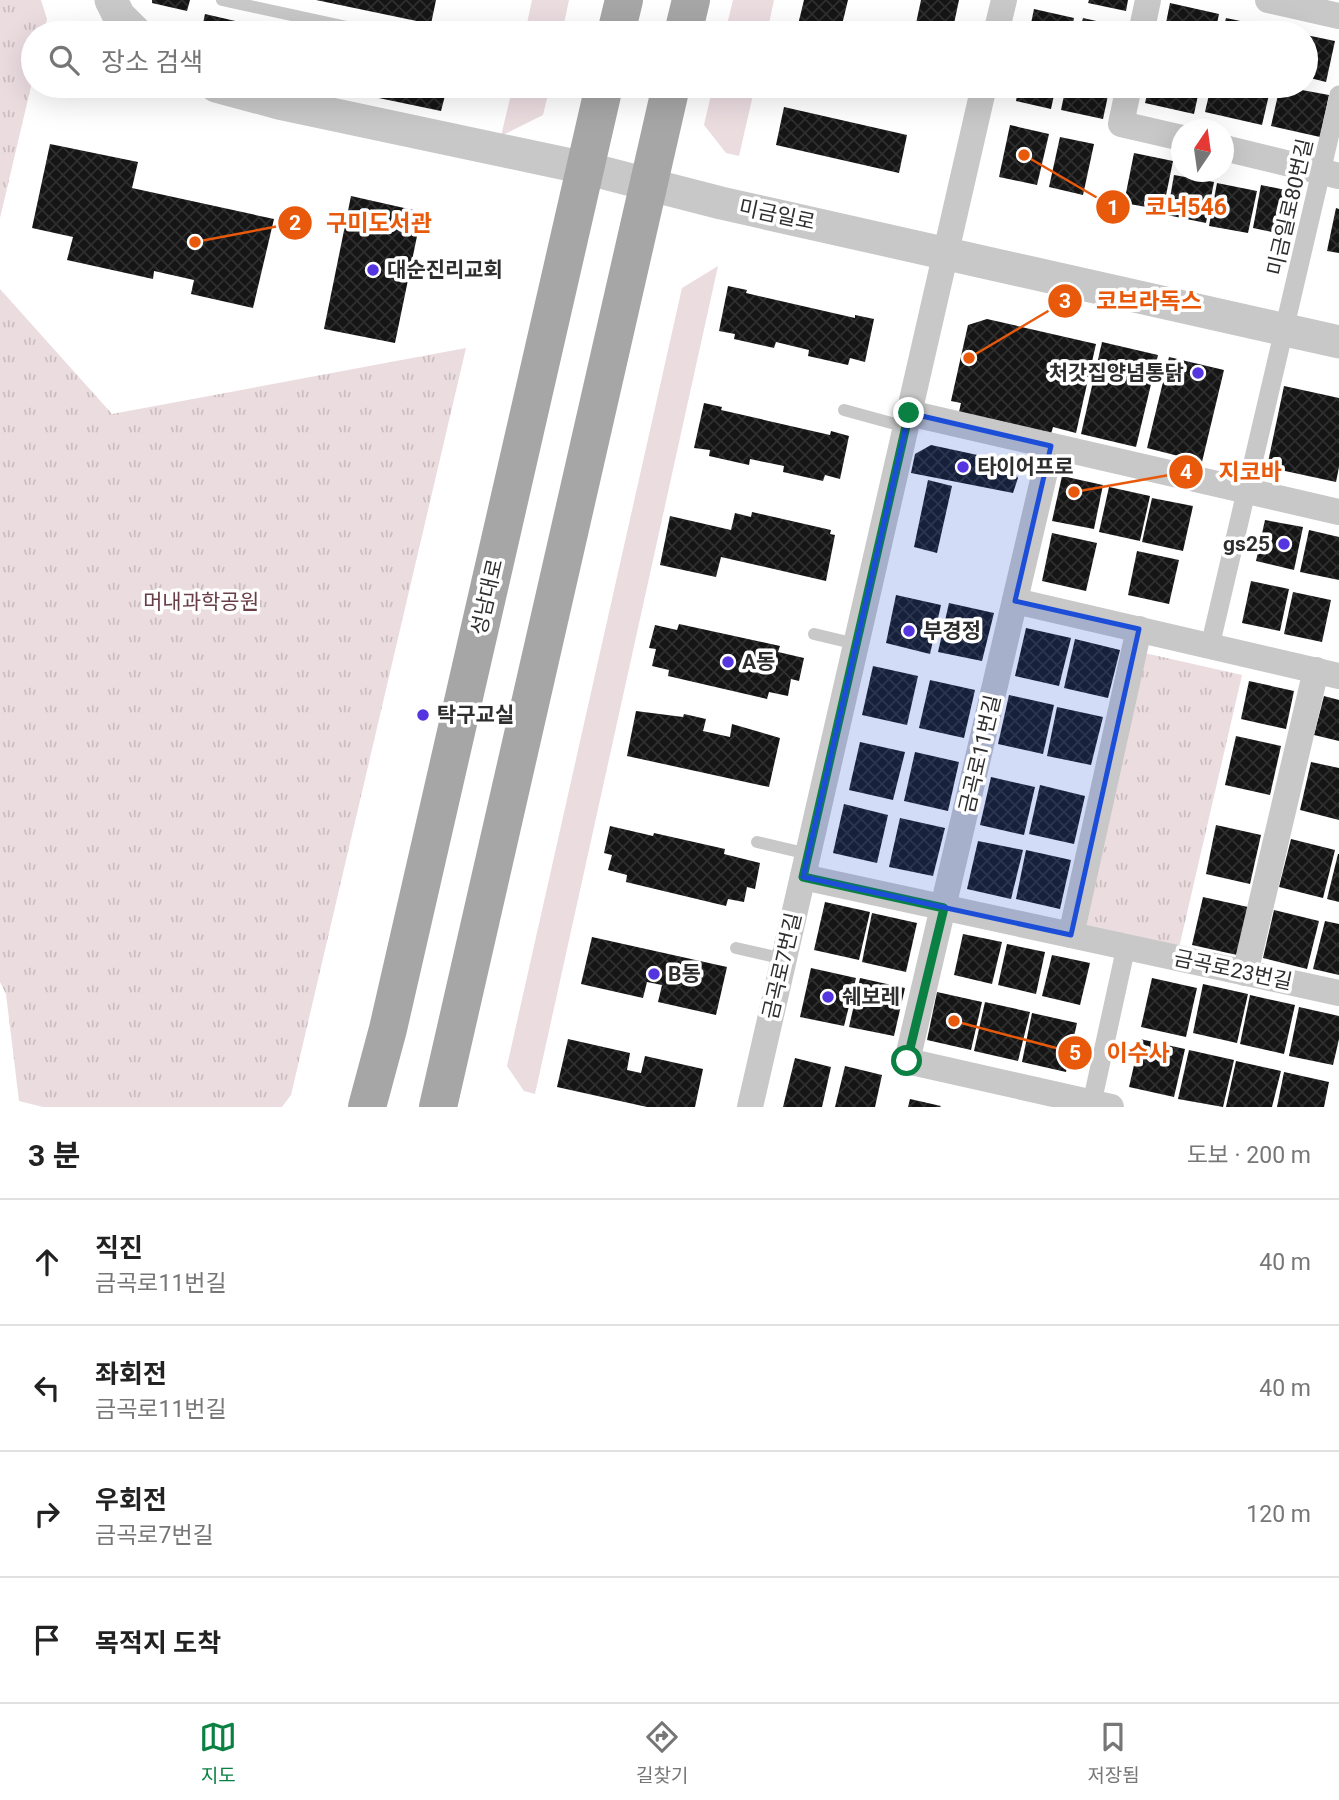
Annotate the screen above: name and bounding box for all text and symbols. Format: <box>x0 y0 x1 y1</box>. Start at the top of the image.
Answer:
search box <box>21 21 1318 98</box>
icon: search <box>45 41 83 79</box>
text: 장소 검색 <box>101 47 203 77</box>
north arrow <box>1171 119 1234 182</box>
street label: 미금일로80번길 <box>1263 136 1317 278</box>
callout: 코너546 <box>1096 185 1241 229</box>
text: 코너546 <box>1145 194 1227 221</box>
street label: 미금일로 <box>737 195 817 235</box>
text: 1 <box>1107 196 1119 220</box>
callout: 구미도서관 <box>277 201 446 245</box>
text: 구미도서관 <box>326 210 432 237</box>
text: 2 <box>289 211 301 235</box>
place label: 대순진리교회 <box>387 258 503 282</box>
marker: 대순진리교회 <box>365 262 381 278</box>
callout: 코브라독스 <box>1047 279 1216 323</box>
text: 코브라독스 <box>1096 288 1202 315</box>
text: 3 <box>1059 289 1071 313</box>
place label: 처갓집양념통닭 <box>1049 361 1184 385</box>
marker: 처갓집양념통닭 <box>1190 365 1206 381</box>
route end <box>893 397 924 428</box>
callout: 지코바 <box>1169 450 1295 494</box>
place label: 타이어프로 <box>977 455 1074 479</box>
marker: 타이어프로 <box>955 459 971 475</box>
text: 지코바 <box>1218 459 1282 486</box>
text: 4 <box>1180 460 1192 484</box>
place label: gs25 <box>1223 532 1270 556</box>
marker: gs25 <box>1276 536 1292 552</box>
street label: 성남대로 <box>467 557 507 637</box>
park label: 머내과학공원 <box>143 590 259 614</box>
place label: 부경정 <box>923 619 981 643</box>
marker: 부경정 <box>901 623 917 639</box>
place label: A동 <box>742 650 775 674</box>
marker: A동 <box>720 654 736 670</box>
street label: 금곡로11번길 <box>955 693 1005 815</box>
place label: 탁구교실 <box>437 703 514 727</box>
marker: 탁구교실 <box>415 707 431 723</box>
street label: 금곡로7번길 <box>758 910 806 1022</box>
street label: 금곡로23번길 <box>1172 946 1294 994</box>
place label: B동 <box>668 962 701 986</box>
marker: B동 <box>646 966 662 982</box>
place label: 쉐보레 <box>842 985 900 1009</box>
marker: 쉐보레 <box>820 989 836 1005</box>
callout: 이수사 <box>1058 1031 1184 1075</box>
text: 이수사 <box>1106 1040 1170 1067</box>
text: 5 <box>1069 1041 1081 1065</box>
route start <box>891 1045 922 1076</box>
text: 3 분 <box>28 1138 80 1173</box>
text: 도보 · 200 m <box>1187 1142 1311 1169</box>
text: 직진 <box>95 1233 143 1263</box>
icon: ahead <box>28 1243 66 1281</box>
text: 40 m <box>1259 1249 1311 1276</box>
text: 금곡로11번길 <box>95 1270 227 1297</box>
text: 좌회전 <box>95 1359 167 1389</box>
icon: left <box>28 1369 66 1407</box>
text: 40 m <box>1259 1375 1311 1402</box>
text: 금곡로11번길 <box>95 1396 227 1423</box>
text: 우회전 <box>95 1485 167 1515</box>
icon: right <box>28 1495 66 1533</box>
text: 120 m <box>1246 1501 1311 1528</box>
text: 금곡로7번길 <box>95 1522 214 1549</box>
icon: arrive <box>28 1621 66 1659</box>
text: 목적지 도착 <box>95 1628 221 1658</box>
tab: 지도 <box>199 1718 237 1787</box>
tab: 길찾기 <box>636 1718 688 1787</box>
tab: 저장됨 <box>1087 1718 1140 1787</box>

